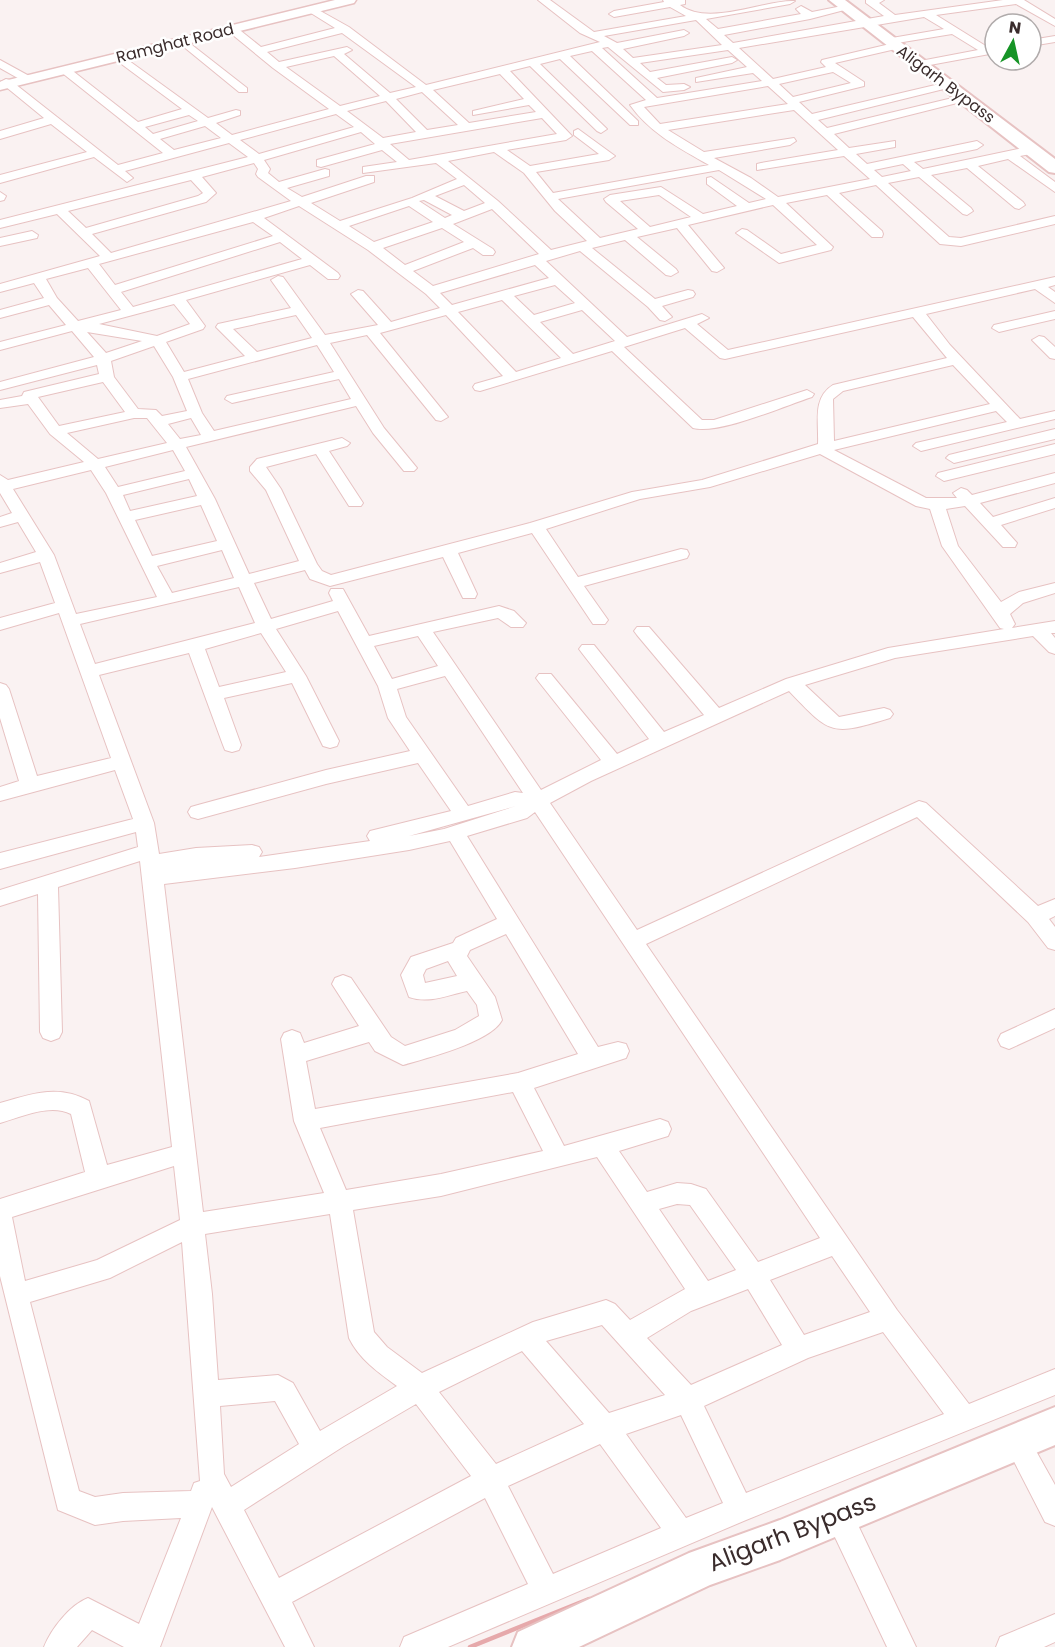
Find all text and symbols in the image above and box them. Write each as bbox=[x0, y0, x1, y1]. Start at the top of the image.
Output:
north arrow bbox=[983, 12, 1043, 72]
text: N bbox=[1007, 15, 1023, 40]
street label: Ramghat Road bbox=[114, 17, 236, 69]
street label: Aligarh Bypass bbox=[892, 39, 1000, 129]
street label: Aligarh Bypass bbox=[704, 1485, 880, 1579]

